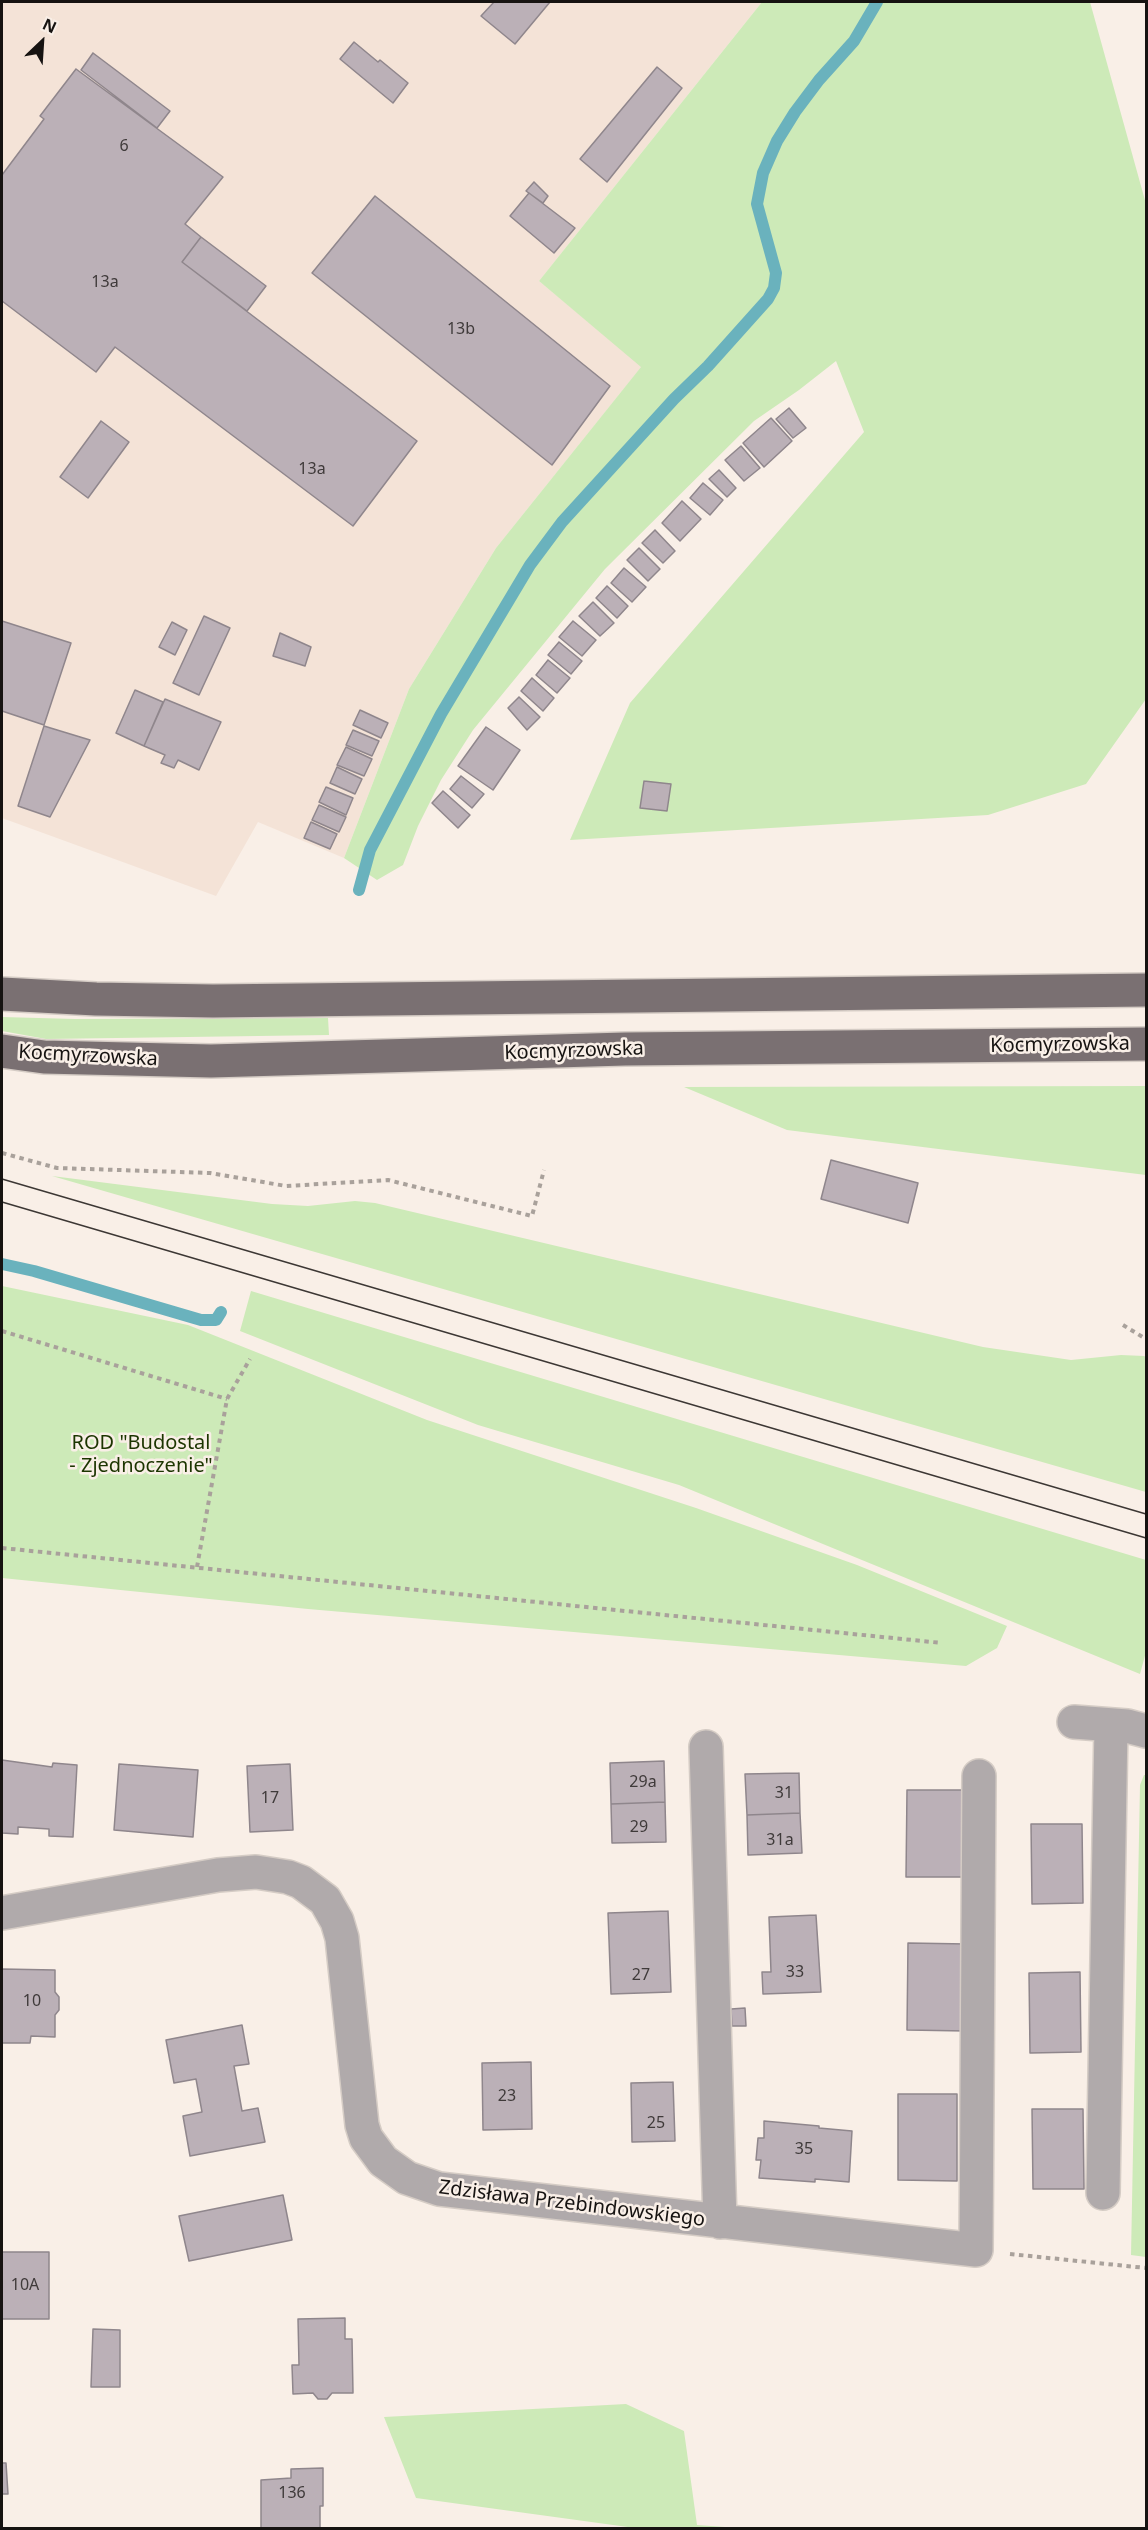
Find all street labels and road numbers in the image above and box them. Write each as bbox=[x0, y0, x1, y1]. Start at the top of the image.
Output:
street label: Kocmyrzowska bbox=[990, 1032, 1130, 1058]
street label: Kocmyrzowska bbox=[504, 1037, 644, 1065]
street label: Kocmyrzowska bbox=[18, 1040, 158, 1072]
street label: Zdzisława Przebindowskiego bbox=[437, 2176, 707, 2232]

